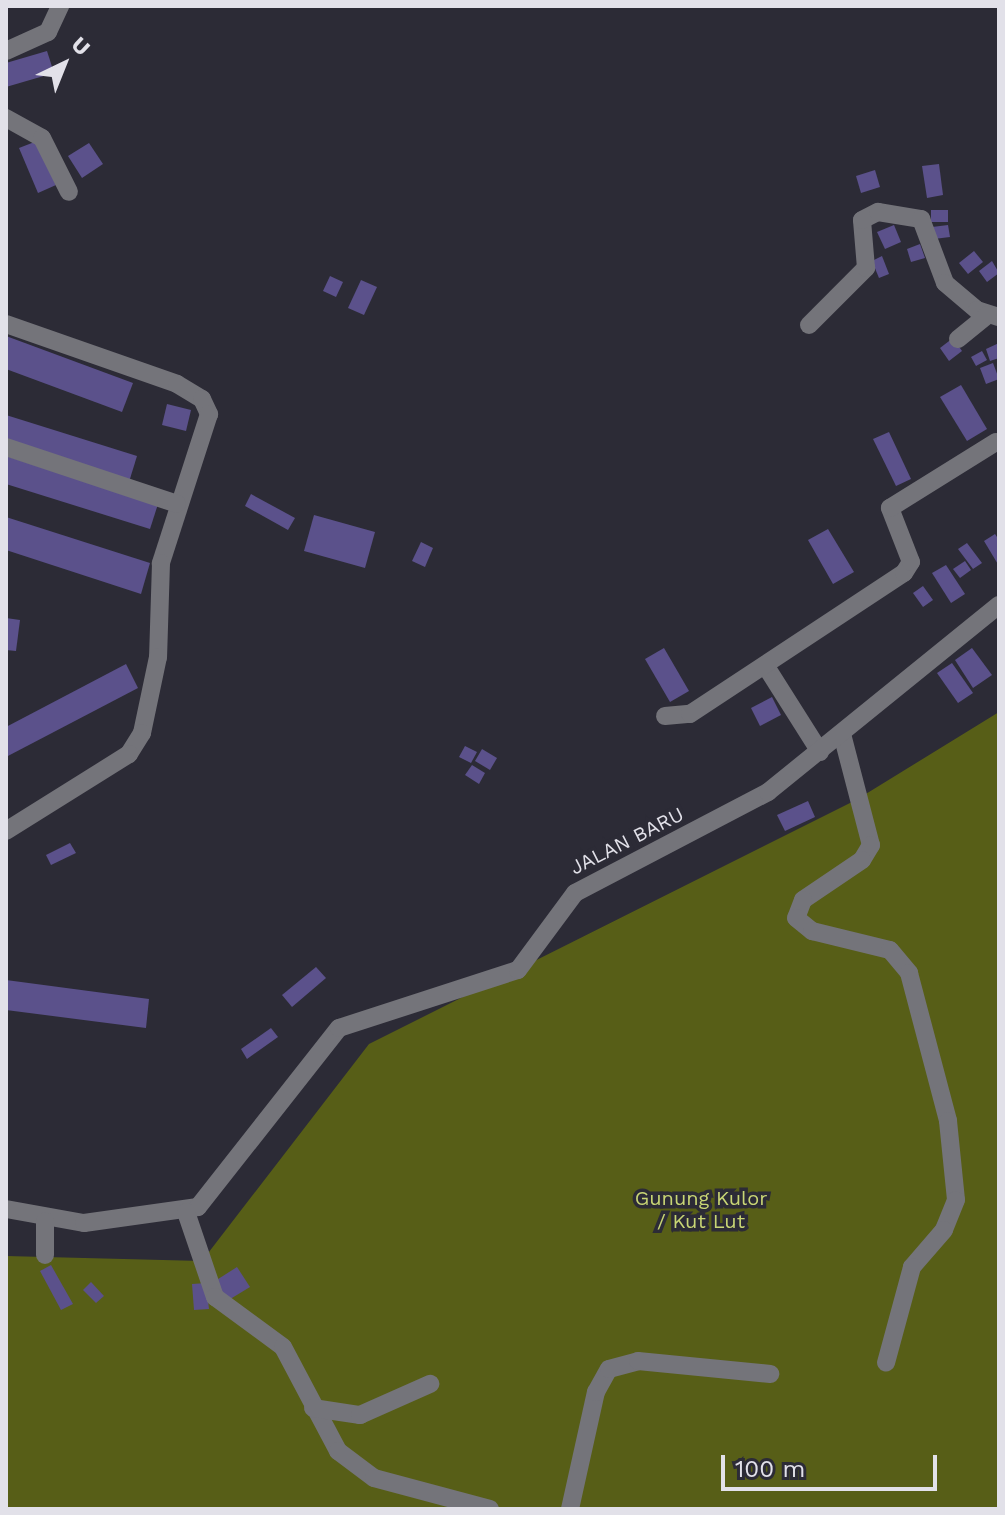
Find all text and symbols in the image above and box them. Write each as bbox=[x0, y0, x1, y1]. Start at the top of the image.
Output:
north arrow bbox=[24, 24, 104, 104]
text: U bbox=[66, 32, 95, 61]
street label: JALAN BARU bbox=[566, 802, 688, 880]
park label: Gunung Kulor / Kut Lut bbox=[635, 1187, 767, 1234]
scale bar bbox=[725, 1439, 941, 1489]
text: 100 m bbox=[735, 1455, 805, 1483]

